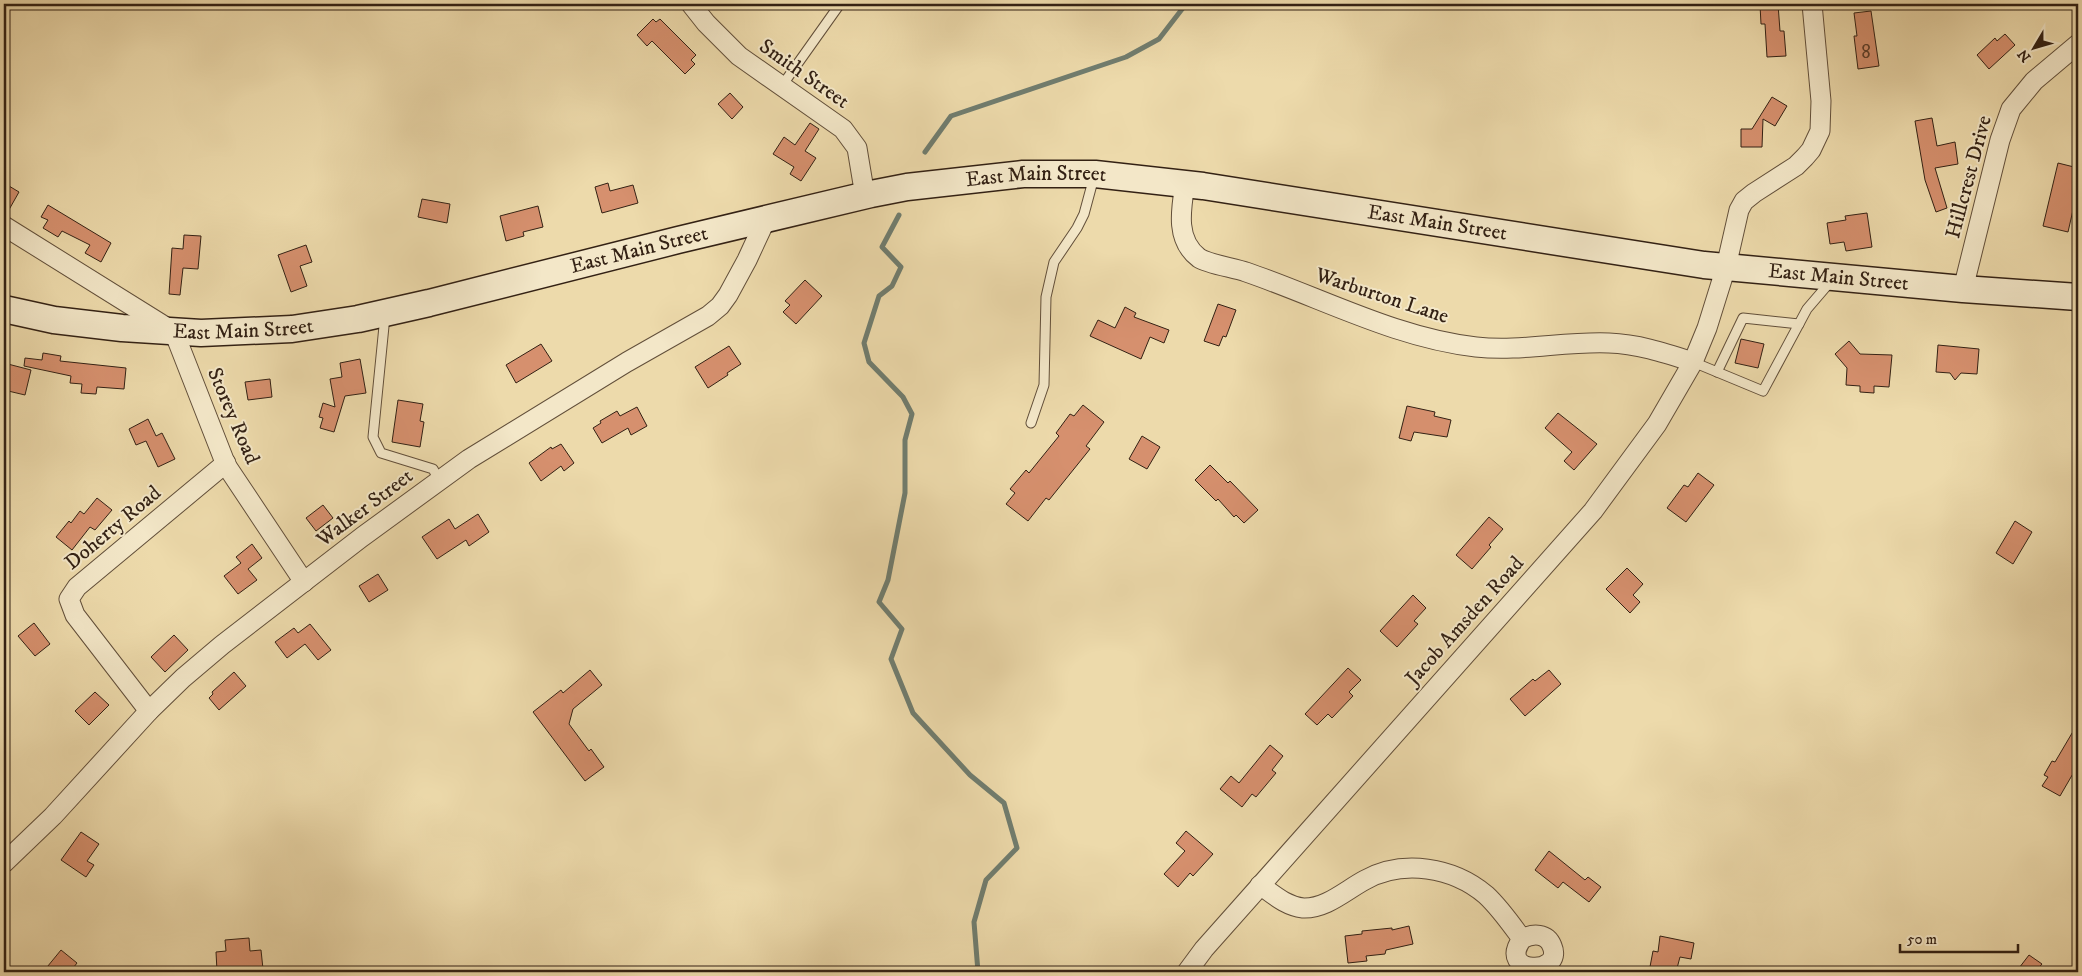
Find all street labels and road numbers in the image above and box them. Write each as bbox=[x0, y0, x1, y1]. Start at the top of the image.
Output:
street label: Smith Street bbox=[754, 34, 854, 115]
street label: Hillcrest Drive bbox=[1940, 112, 1998, 241]
street label: East Main Street bbox=[964, 161, 1108, 193]
street label: East Main Street bbox=[1366, 199, 1509, 247]
street label: East Main Street bbox=[567, 220, 711, 280]
street label: East Main Street bbox=[1767, 258, 1910, 297]
street label: Warburton Lane bbox=[1311, 262, 1452, 330]
street label: East Main Street bbox=[172, 313, 315, 346]
street label: Storey Road bbox=[201, 364, 265, 469]
street label: Walker Street bbox=[311, 463, 419, 553]
street label: Doherty Road bbox=[59, 480, 167, 576]
street label: Jacob Amsden Road bbox=[1399, 551, 1530, 692]

